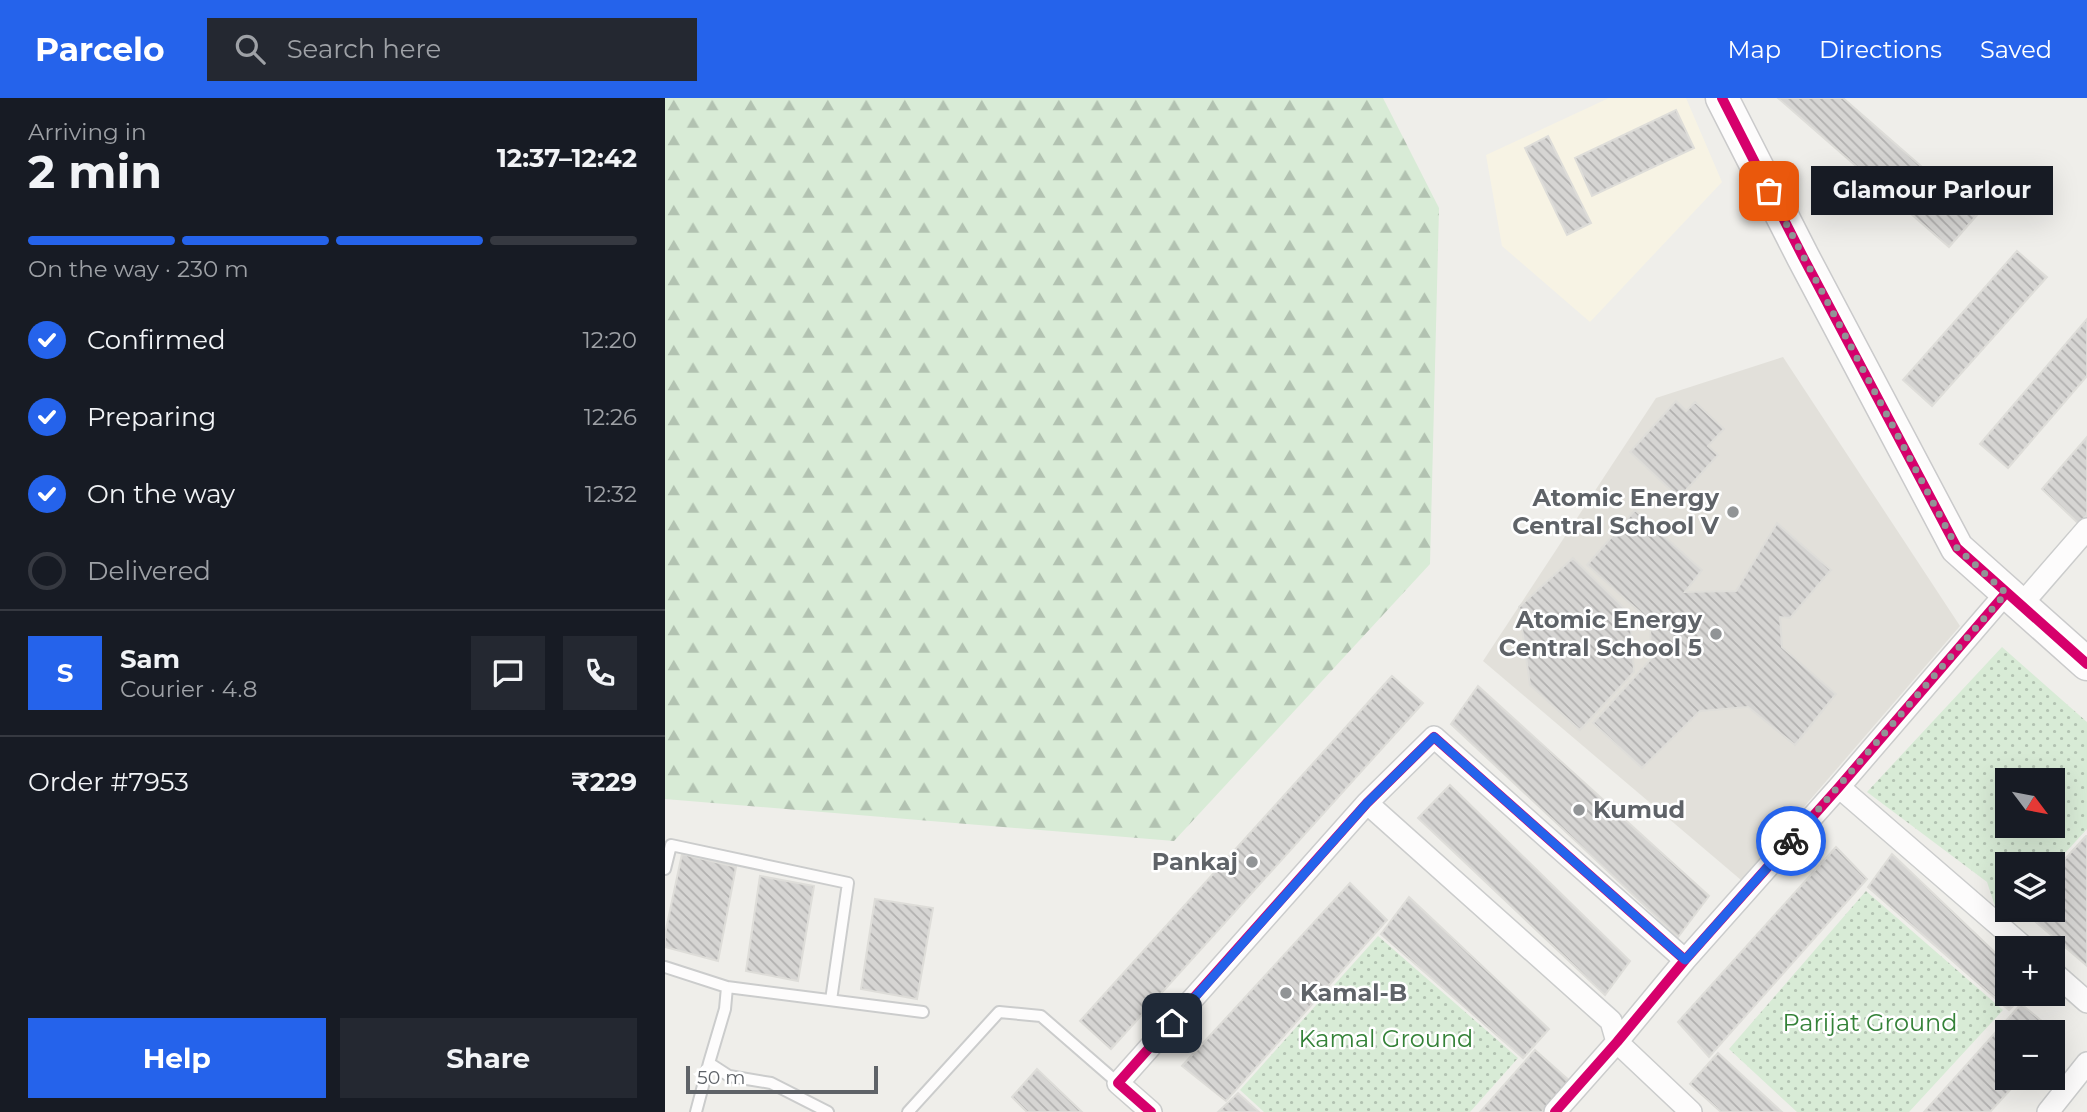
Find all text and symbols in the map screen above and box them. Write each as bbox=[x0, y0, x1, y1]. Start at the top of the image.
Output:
search box bbox=[207, 18, 697, 81]
text: Parcelo bbox=[35, 29, 165, 69]
icon: search bbox=[231, 30, 269, 68]
text: Search here bbox=[287, 33, 441, 65]
text: Map bbox=[1728, 35, 1781, 64]
text: Directions bbox=[1819, 35, 1942, 64]
text: Saved bbox=[1980, 35, 2052, 64]
text: Arriving in bbox=[28, 118, 147, 146]
text: 12:37–12:42 bbox=[497, 142, 637, 174]
text: 2 min bbox=[28, 143, 162, 200]
pin bbox=[1739, 161, 1799, 221]
callout: Glamour Parlour bbox=[1811, 166, 2053, 216]
icon: bag bbox=[1750, 172, 1788, 210]
text: Glamour Parlour bbox=[1833, 176, 2031, 204]
text: On the way · 230 m bbox=[28, 255, 249, 283]
icon: check bbox=[28, 321, 66, 359]
text: Confirmed bbox=[87, 324, 226, 356]
text: 12:20 bbox=[583, 326, 637, 354]
icon: check bbox=[28, 398, 66, 436]
text: Preparing bbox=[87, 401, 216, 433]
text: 12:26 bbox=[584, 403, 637, 431]
icon: check bbox=[28, 475, 66, 513]
text: On the way bbox=[87, 478, 235, 510]
text: 12:32 bbox=[585, 480, 637, 508]
place label: Atomic Energy Central School V bbox=[1512, 483, 1720, 540]
marker: Atomic Energy Central School V bbox=[1725, 504, 1741, 520]
text: Delivered bbox=[87, 555, 211, 587]
place label: Atomic Energy Central School 5 bbox=[1499, 605, 1703, 662]
marker: Atomic Energy Central School 5 bbox=[1708, 626, 1724, 642]
button: chat bbox=[471, 636, 545, 710]
button: phone bbox=[563, 636, 637, 710]
text: Sam bbox=[120, 643, 180, 675]
text: S bbox=[57, 657, 73, 689]
text: Courier · 4.8 bbox=[120, 675, 257, 703]
text: Order #7953 bbox=[28, 766, 189, 798]
text: ₹229 bbox=[571, 766, 637, 798]
north arrow bbox=[1995, 768, 2065, 838]
map controls bbox=[1995, 768, 2065, 1090]
place label: Kumud bbox=[1593, 795, 1685, 824]
marker: Kumud bbox=[1571, 802, 1587, 818]
courier bbox=[1756, 806, 1826, 876]
icon: bike bbox=[1772, 822, 1810, 860]
place label: Pankaj bbox=[1152, 847, 1238, 876]
button: layers bbox=[1995, 852, 2065, 922]
marker: Pankaj bbox=[1244, 854, 1260, 870]
button: + bbox=[1995, 936, 2065, 1006]
place label: Kamal-B bbox=[1300, 978, 1407, 1007]
marker: Kamal-B bbox=[1278, 985, 1294, 1001]
pin bbox=[1142, 993, 1202, 1053]
icon: home bbox=[1153, 1004, 1191, 1042]
park label: Parijat Ground bbox=[1782, 1008, 1958, 1037]
button: Help bbox=[28, 1018, 326, 1098]
button: Share bbox=[340, 1018, 637, 1098]
button: − bbox=[1995, 1020, 2065, 1090]
park label: Kamal Ground bbox=[1299, 1024, 1473, 1053]
scale bar bbox=[686, 1063, 879, 1095]
text: 50 m bbox=[697, 1066, 745, 1089]

